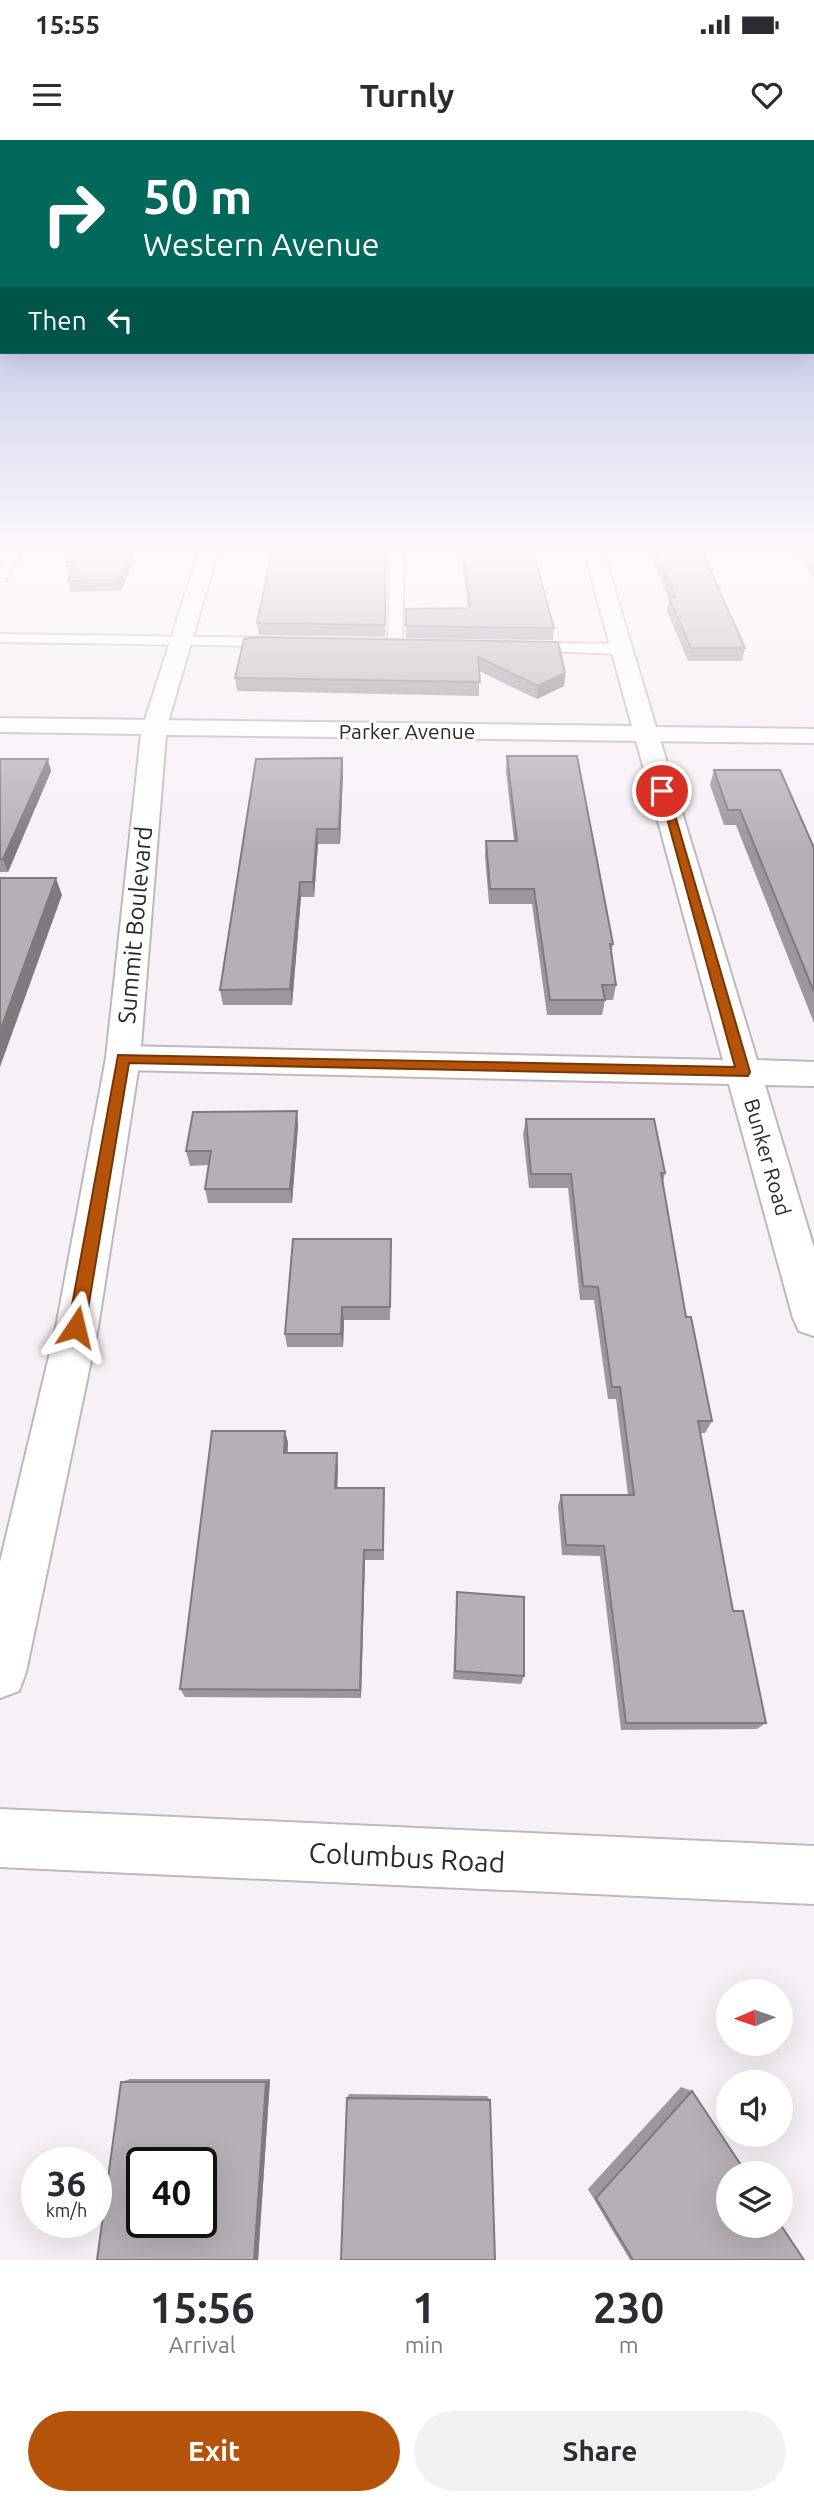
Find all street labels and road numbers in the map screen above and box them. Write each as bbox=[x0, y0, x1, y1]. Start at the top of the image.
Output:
street label: Parker Avenue bbox=[339, 719, 475, 743]
street label: Summit Boulevard bbox=[113, 825, 157, 1025]
street label: Bunker Road bbox=[740, 1096, 796, 1218]
street label: Columbus Road bbox=[308, 1836, 506, 1878]

